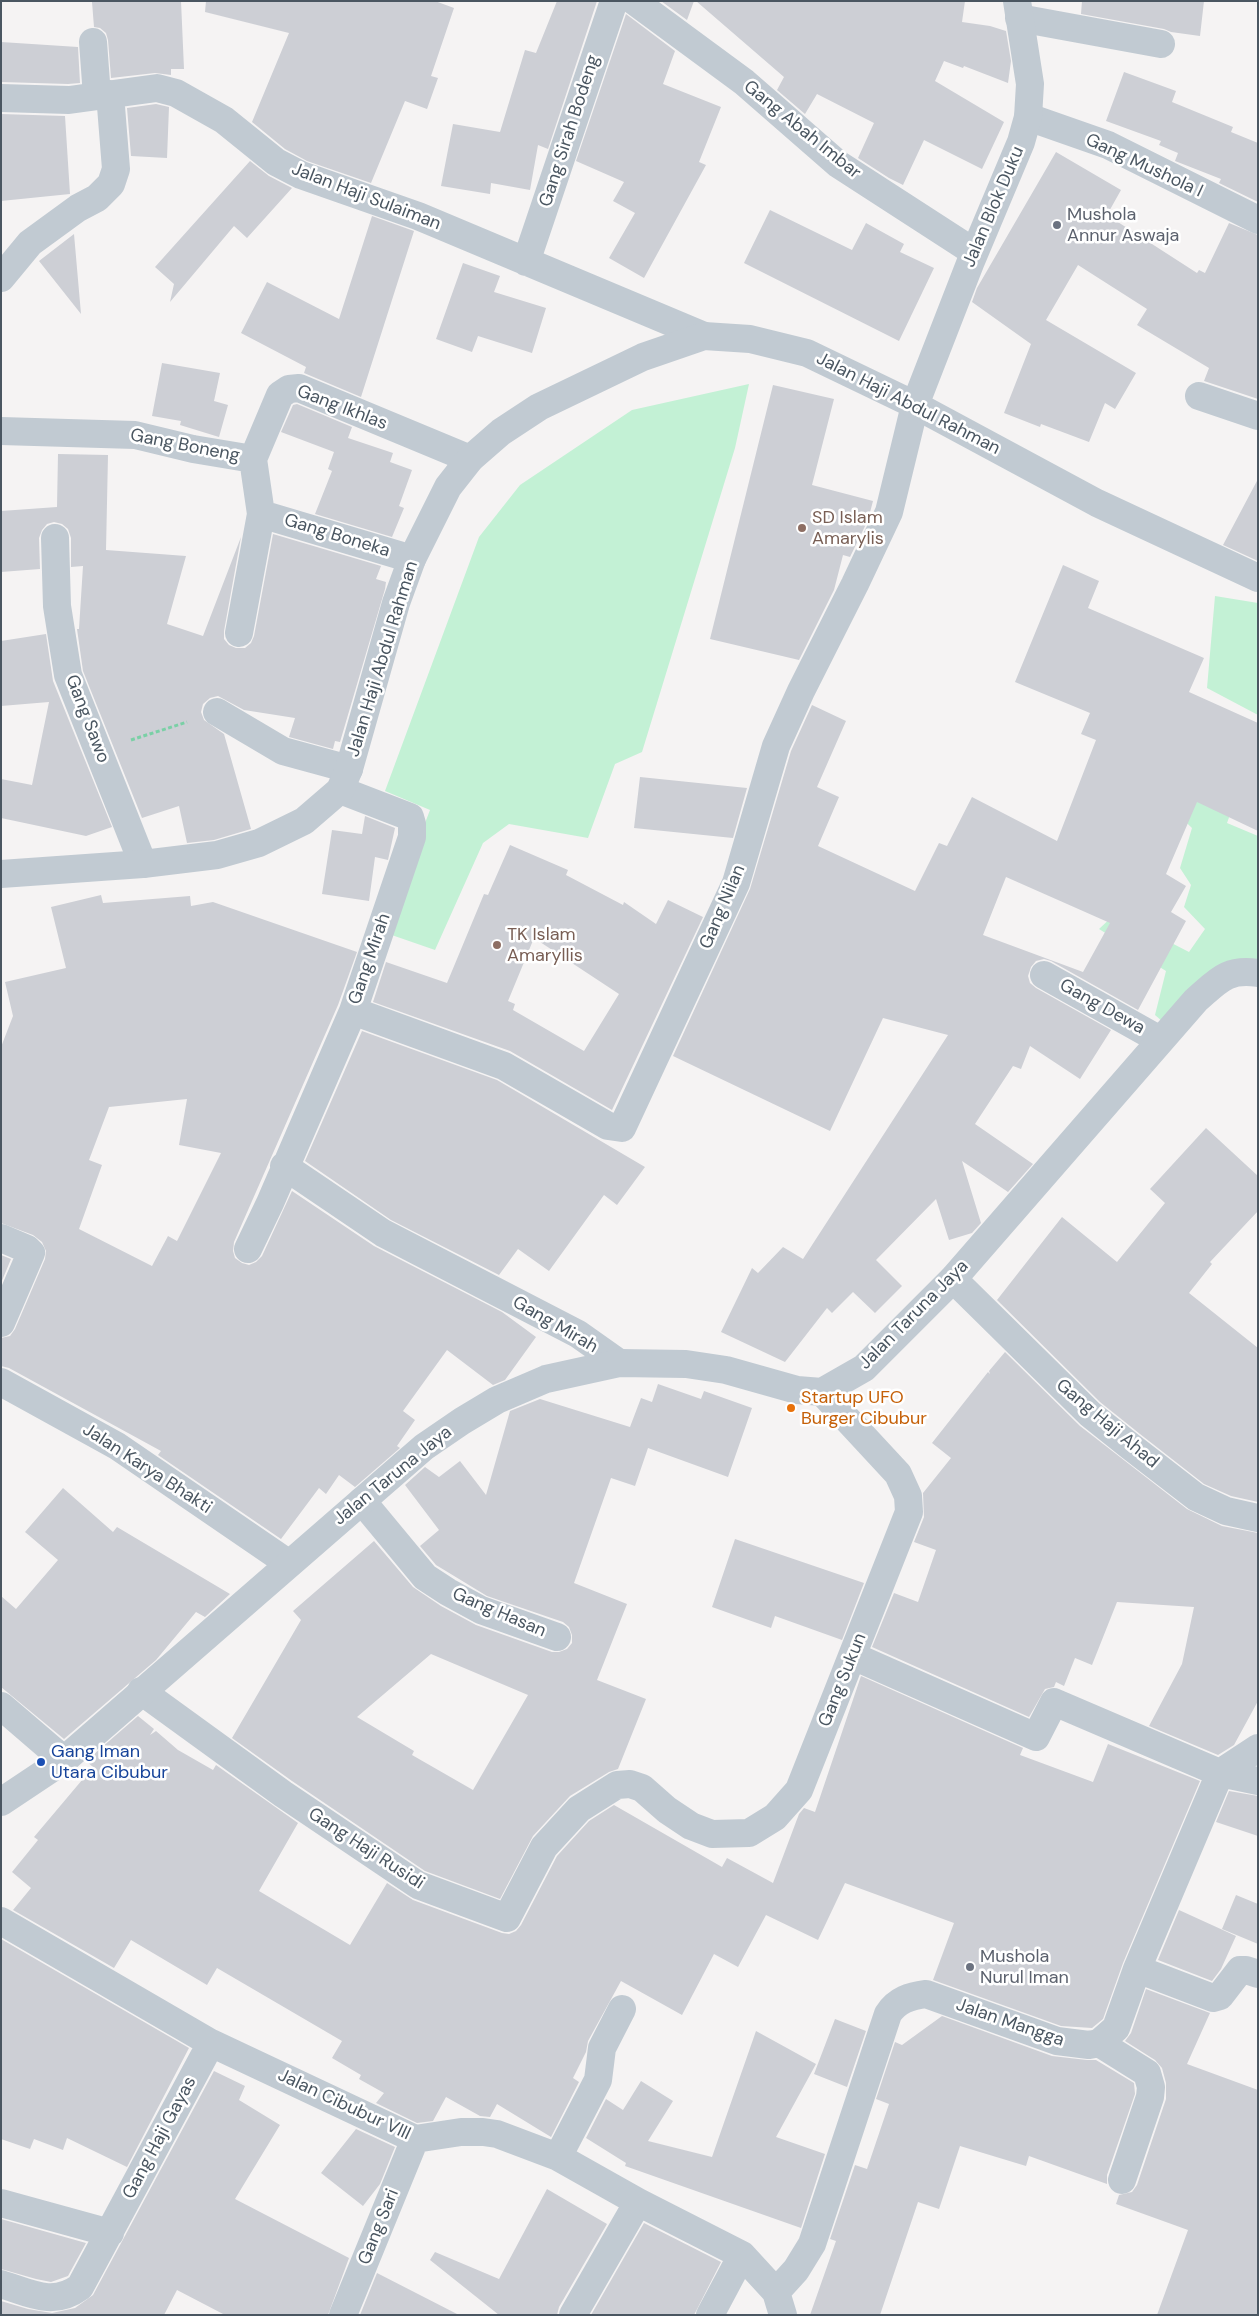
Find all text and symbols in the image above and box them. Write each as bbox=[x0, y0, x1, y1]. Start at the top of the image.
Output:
street label: Gang Sirah Bodeng bbox=[535, 52, 605, 210]
street label: Gang Abah Imbar bbox=[739, 76, 865, 184]
street label: Gang Mushola I bbox=[1082, 129, 1206, 203]
street label: Jalan Blok Duku bbox=[959, 143, 1029, 271]
street label: Jalan Haji Sulaiman bbox=[288, 159, 444, 235]
place label: Mushola Annur Aswaja bbox=[1067, 204, 1179, 246]
marker: Mushola Annur Aswaja bbox=[1051, 219, 1063, 231]
street label: Jalan Haji Abdul Rahman bbox=[812, 348, 1004, 460]
street label: Gang Ikhlas bbox=[294, 381, 390, 435]
street label: Gang Boneng bbox=[128, 425, 242, 467]
place label: SD Islam Amarylis bbox=[812, 507, 884, 550]
street label: Gang Boneka bbox=[281, 510, 393, 562]
marker: SD Islam Amarylis bbox=[796, 522, 808, 534]
street label: Jalan Haji Abdul Rahman bbox=[343, 558, 423, 760]
street label: Gang Sawo bbox=[60, 672, 114, 766]
street label: Gang Nilan bbox=[696, 862, 750, 952]
street label: Gang Mirah bbox=[344, 911, 396, 1007]
place label: TK Islam Amaryllis bbox=[507, 924, 583, 966]
marker: TK Islam Amaryllis bbox=[491, 939, 503, 951]
street label: Gang Dewa bbox=[1056, 975, 1148, 1039]
street label: Jalan Taruna Jaya bbox=[855, 1256, 973, 1374]
street label: Gang Mirah bbox=[509, 1292, 601, 1358]
street label: Gang Haji Ahad bbox=[1051, 1375, 1163, 1473]
place label: Startup UFO Burger Cibubur bbox=[801, 1387, 927, 1430]
marker: Startup UFO Burger Cibubur bbox=[785, 1402, 797, 1414]
street label: Jalan Karya Bhakti bbox=[78, 1419, 216, 1519]
street label: Jalan Taruna Jaya bbox=[329, 1422, 457, 1530]
street label: Gang Hasan bbox=[449, 1584, 549, 1642]
street label: Gang Sukun bbox=[814, 1630, 872, 1730]
place label: Gang Iman Utara Cibubur bbox=[51, 1741, 168, 1784]
marker: Gang Iman Utara Cibubur bbox=[35, 1756, 47, 1768]
street label: Gang Haji Rusidi bbox=[304, 1803, 428, 1895]
place label: Mushola Nurul Iman bbox=[980, 1946, 1069, 1988]
marker: Mushola Nurul Iman bbox=[964, 1961, 976, 1973]
street label: Jalan Mangga bbox=[953, 1994, 1067, 2052]
street label: Jalan Cibubur VIII bbox=[274, 2065, 414, 2145]
street label: Gang Haji Gayas bbox=[119, 2073, 201, 2203]
street label: Gang Sari bbox=[354, 2186, 404, 2268]

